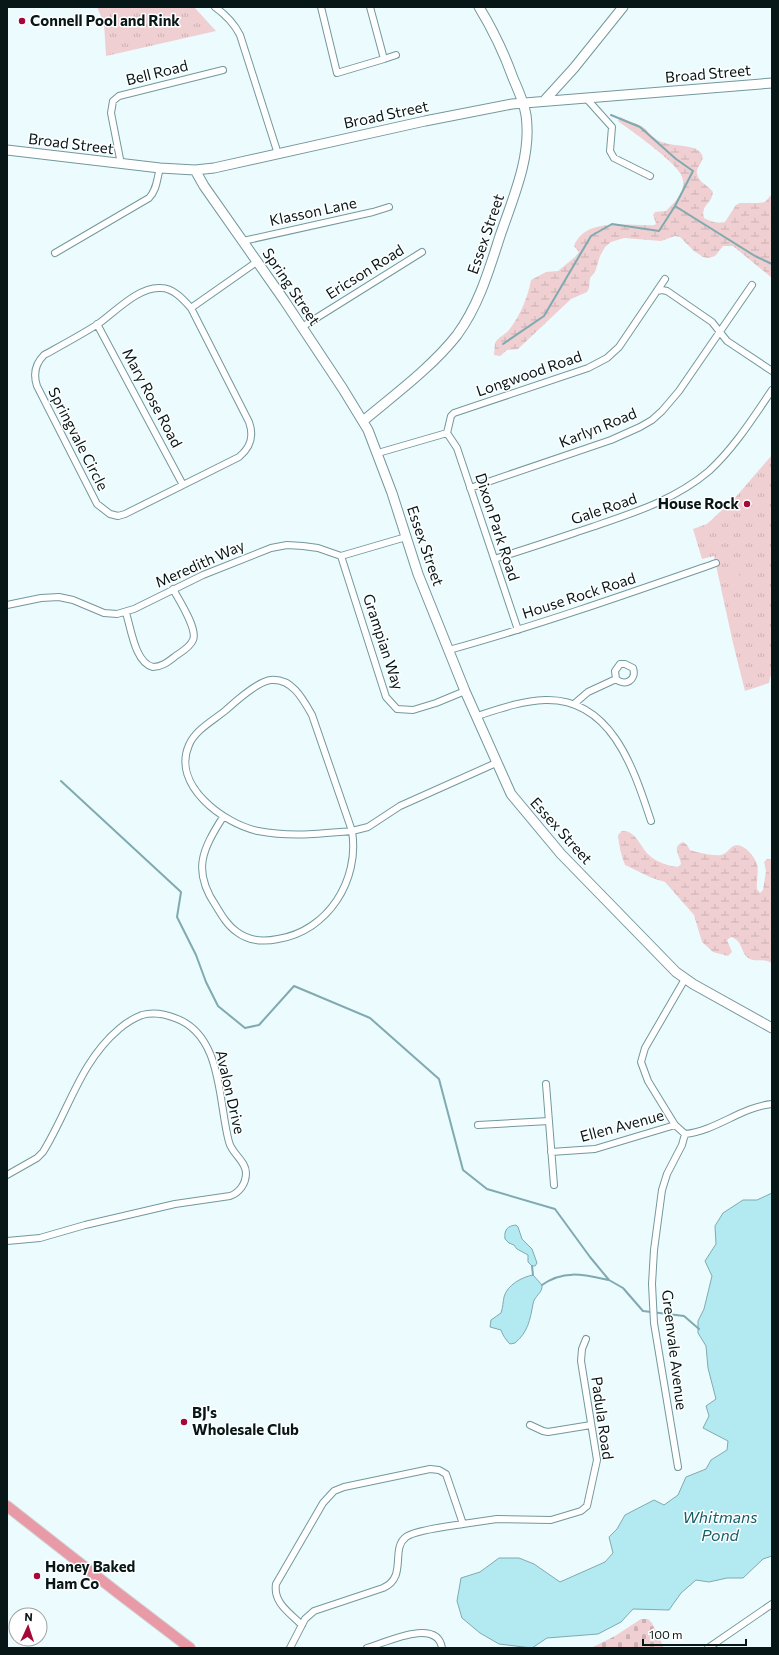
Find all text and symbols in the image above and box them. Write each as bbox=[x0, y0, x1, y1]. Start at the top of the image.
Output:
place label: Connell Pool and Rink bbox=[30, 11, 180, 29]
marker: Connell Pool and Rink bbox=[17, 16, 27, 26]
street label: Bell Road bbox=[124, 56, 190, 88]
street label: Broad Street bbox=[664, 60, 752, 86]
street label: Broad Street bbox=[342, 96, 430, 132]
street label: Broad Street bbox=[27, 129, 115, 157]
street label: Essex Street bbox=[463, 191, 507, 276]
street label: Klasson Lane bbox=[268, 193, 358, 229]
street label: Ericson Road bbox=[322, 240, 407, 302]
street label: Spring Street bbox=[259, 244, 324, 329]
street label: Mary Rose Road bbox=[119, 345, 187, 450]
street label: Longwood Road bbox=[473, 347, 584, 400]
street label: Springvale Circle bbox=[45, 384, 113, 493]
street label: Karlyn Road bbox=[556, 403, 639, 451]
street label: Dixon Park Road bbox=[472, 471, 524, 583]
street label: Gale Road bbox=[568, 488, 639, 528]
place label: House Rock bbox=[658, 494, 739, 512]
marker: House Rock bbox=[742, 499, 752, 509]
street label: Essex Street bbox=[404, 503, 448, 588]
street label: Meredith Way bbox=[152, 535, 247, 591]
street label: House Rock Road bbox=[520, 568, 638, 622]
street label: Grampian Way bbox=[360, 591, 408, 692]
street label: Essex Street bbox=[527, 793, 596, 867]
street label: Avalon Drive bbox=[213, 1048, 249, 1136]
street label: Ellen Avenue bbox=[578, 1105, 666, 1145]
street label: Greenvale Avenue bbox=[659, 1289, 691, 1411]
street label: Padula Road bbox=[588, 1375, 618, 1461]
place label: BJ's Wholesale Club bbox=[192, 1403, 299, 1438]
marker: BJ's Wholesale Club bbox=[179, 1417, 189, 1427]
water label: Whitmans Pond bbox=[683, 1507, 757, 1544]
place label: Honey Baked Ham Co bbox=[45, 1557, 135, 1592]
marker: Honey Baked Ham Co bbox=[32, 1571, 42, 1581]
north arrow bbox=[8, 1607, 48, 1647]
text: N bbox=[24, 1610, 33, 1623]
scale bar bbox=[643, 1621, 746, 1647]
text: 100 m bbox=[649, 1627, 683, 1641]

